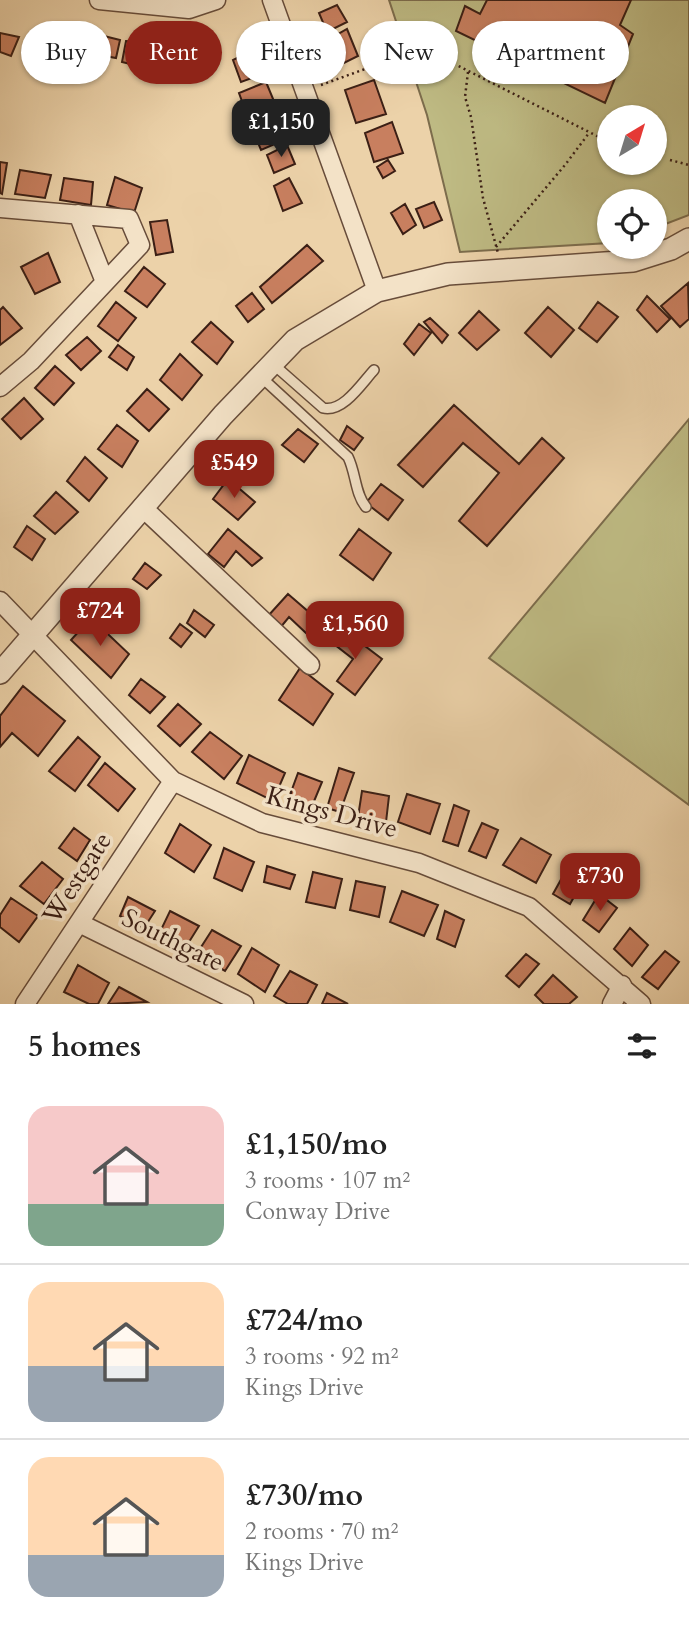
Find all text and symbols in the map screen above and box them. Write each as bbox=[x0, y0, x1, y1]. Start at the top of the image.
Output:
chip: Buy bbox=[21, 21, 111, 84]
chip: Rent bbox=[125, 21, 222, 84]
chip: Filters bbox=[236, 21, 346, 84]
chip: New bbox=[360, 21, 458, 84]
chip: Apartment bbox=[472, 21, 629, 84]
pin: £1,150 bbox=[224, 100, 338, 159]
north arrow bbox=[597, 105, 667, 175]
map controls bbox=[597, 105, 667, 259]
text: £1,150 bbox=[248, 106, 314, 137]
button: locate bbox=[597, 189, 667, 259]
pin: £549 bbox=[193, 440, 275, 500]
text: £549 bbox=[210, 447, 258, 478]
pin: £724 bbox=[59, 588, 141, 648]
text: £724 bbox=[76, 595, 124, 626]
pin: £1,560 bbox=[298, 602, 412, 661]
text: £1,560 bbox=[322, 608, 388, 639]
street label: Kings Drive bbox=[262, 778, 402, 846]
street label: Westgate bbox=[34, 825, 120, 932]
pin: £730 bbox=[559, 853, 641, 913]
text: £730 bbox=[576, 860, 624, 891]
street label: Southgate bbox=[116, 900, 230, 980]
text: 5 homes bbox=[28, 1026, 141, 1067]
icon: filters bbox=[623, 1027, 661, 1065]
text: £1,150/mo bbox=[245, 1124, 387, 1165]
icon: home bbox=[84, 1134, 168, 1218]
text: 3 rooms · 107 m² bbox=[245, 1165, 410, 1196]
text: Conway Drive bbox=[245, 1196, 390, 1227]
text: £724/mo bbox=[245, 1300, 363, 1341]
icon: home bbox=[84, 1310, 168, 1394]
text: 3 rooms · 92 m² bbox=[245, 1341, 398, 1372]
text: Kings Drive bbox=[245, 1372, 364, 1403]
text: £730/mo bbox=[245, 1475, 363, 1516]
icon: home bbox=[84, 1485, 168, 1569]
text: 2 rooms · 70 m² bbox=[245, 1516, 398, 1547]
text: Kings Drive bbox=[245, 1547, 364, 1578]

